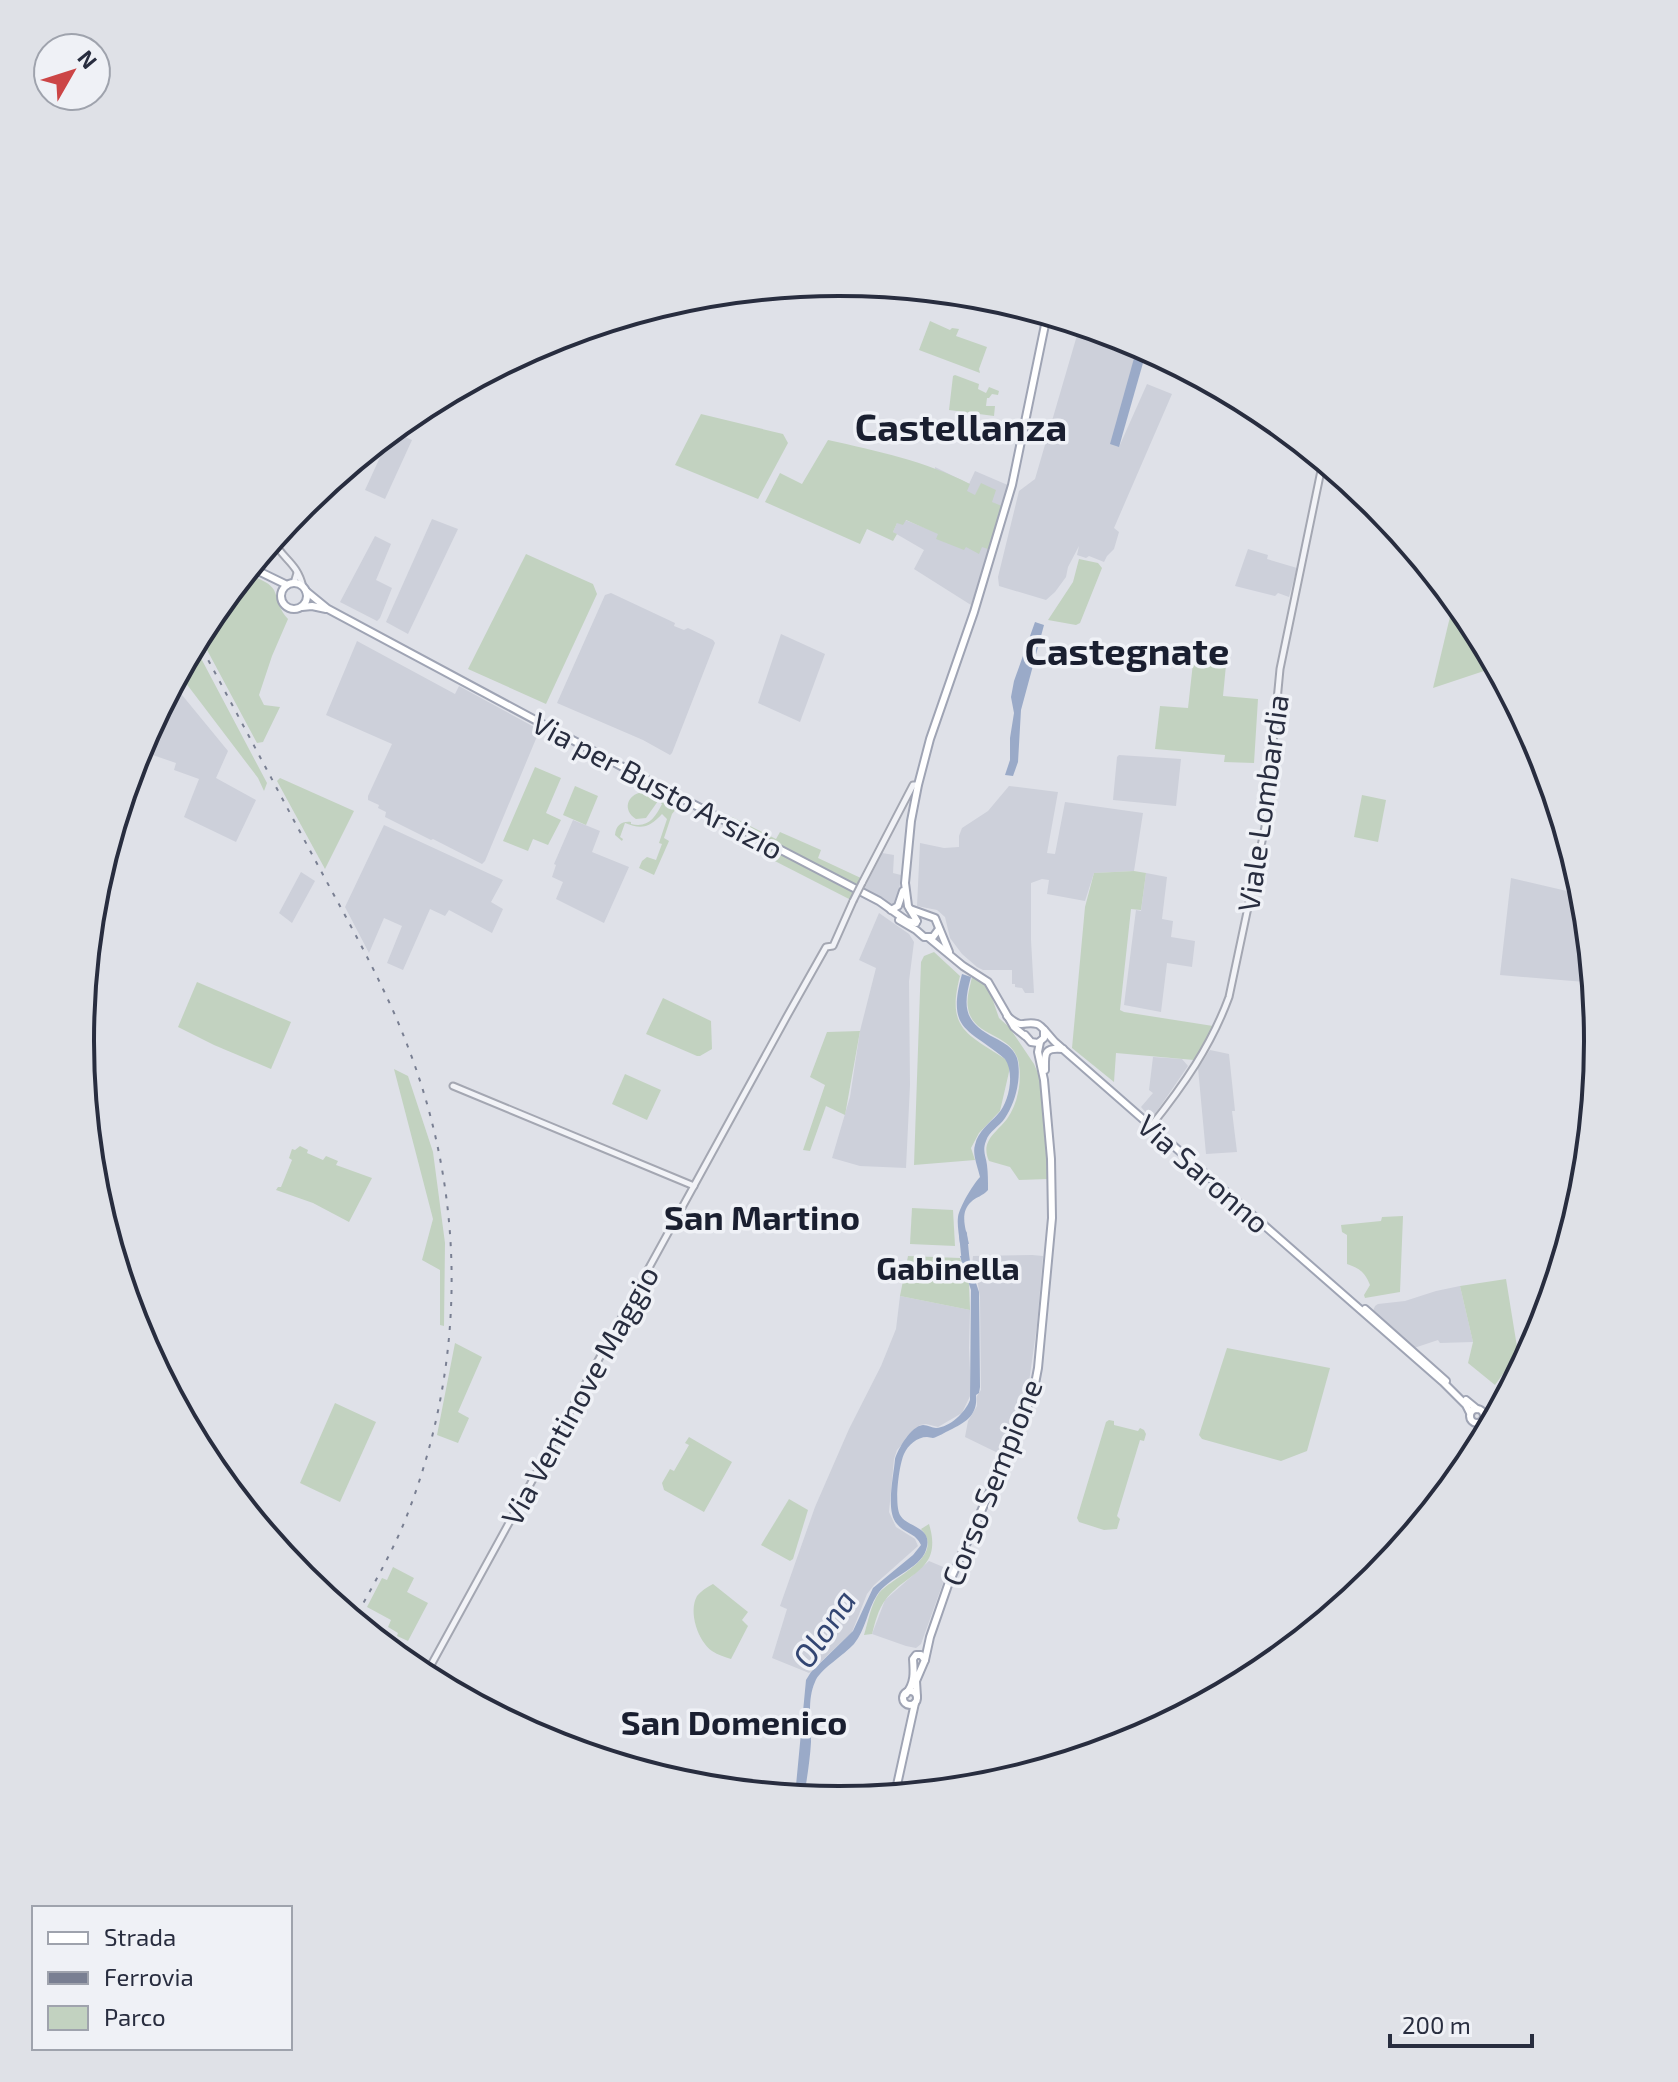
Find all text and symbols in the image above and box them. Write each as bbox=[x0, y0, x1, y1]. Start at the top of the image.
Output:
north arrow bbox=[32, 32, 112, 112]
text: N bbox=[73, 44, 103, 73]
district label: Castellanza bbox=[855, 403, 1067, 449]
district label: Castegnate bbox=[1025, 627, 1229, 673]
street label: Viale Lombardia bbox=[1229, 692, 1295, 914]
street label: Via per Busto Arsizio bbox=[526, 704, 790, 866]
street label: Via Saronno bbox=[1131, 1106, 1277, 1240]
district label: San Martino bbox=[664, 1196, 860, 1237]
district label: Gabinella bbox=[876, 1248, 1020, 1286]
street label: Via Ventinove Maggio bbox=[493, 1259, 665, 1531]
street label: Corso Sempione bbox=[933, 1373, 1049, 1591]
water label: Olona bbox=[783, 1582, 863, 1674]
district label: San Domenico bbox=[621, 1701, 847, 1742]
legend bbox=[32, 1906, 292, 2050]
text: Strada bbox=[104, 1922, 176, 1951]
text: Ferrovia bbox=[104, 1962, 194, 1991]
scale bar bbox=[1390, 1998, 1532, 2048]
text: Parco bbox=[104, 2002, 166, 2031]
text: 200 m bbox=[1402, 2010, 1471, 2039]

